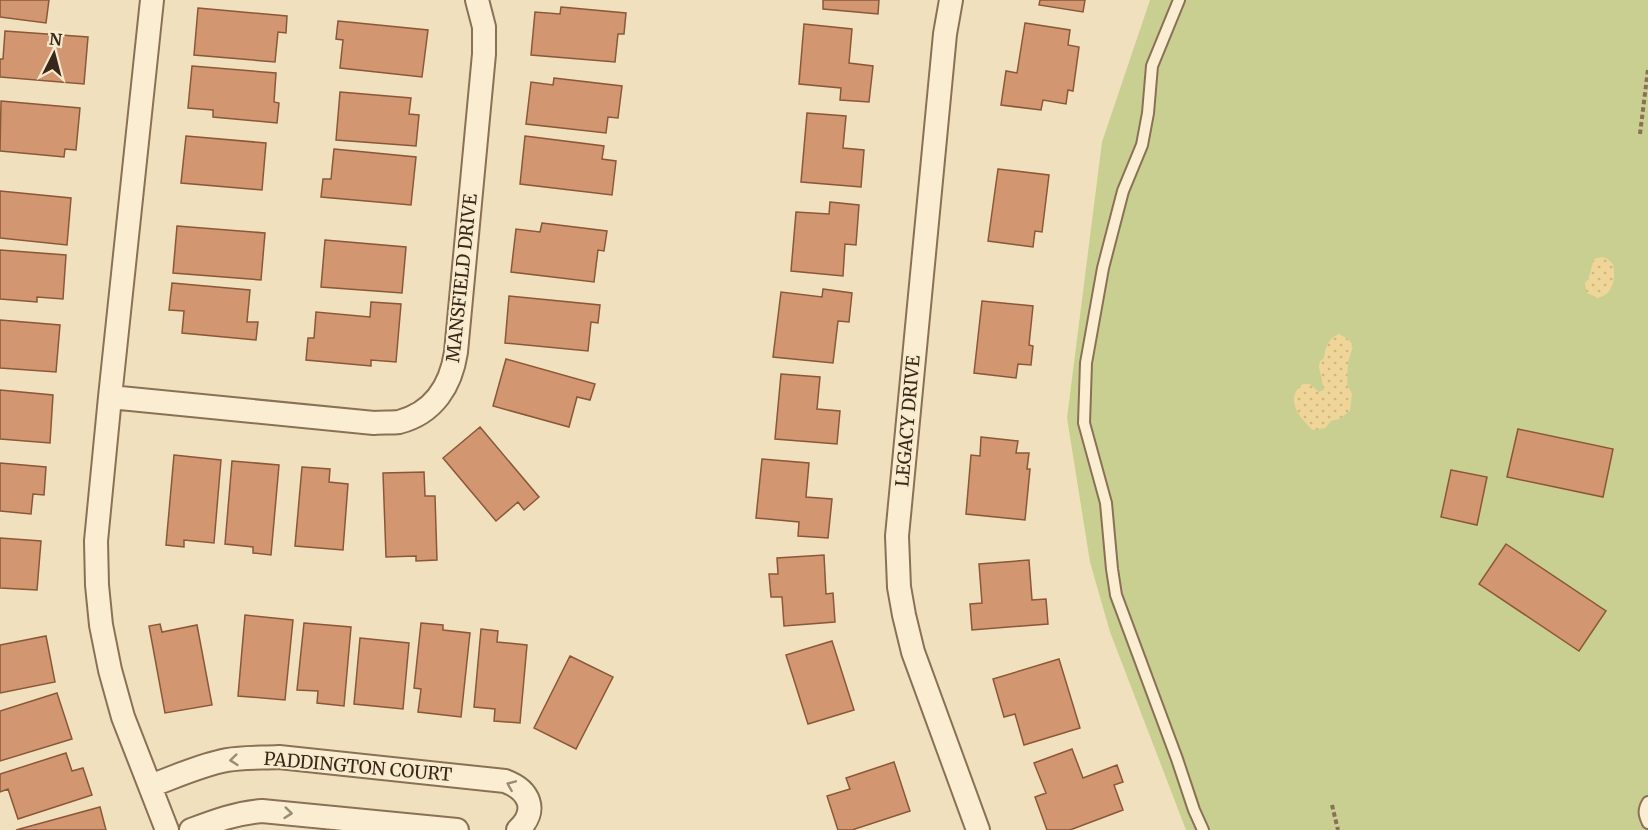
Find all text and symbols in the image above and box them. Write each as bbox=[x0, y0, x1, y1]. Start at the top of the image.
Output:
north arrow bbox=[24, 24, 84, 84]
text: N bbox=[48, 28, 63, 50]
street label: MANSFIELD DRIVE bbox=[441, 192, 482, 363]
street label: LEGACY DRIVE bbox=[890, 354, 925, 488]
street label: PADDINGTON COURT bbox=[263, 747, 454, 786]
one-way arrow bbox=[230, 753, 239, 766]
one-way arrow bbox=[506, 780, 517, 792]
one-way arrow bbox=[284, 807, 293, 819]

